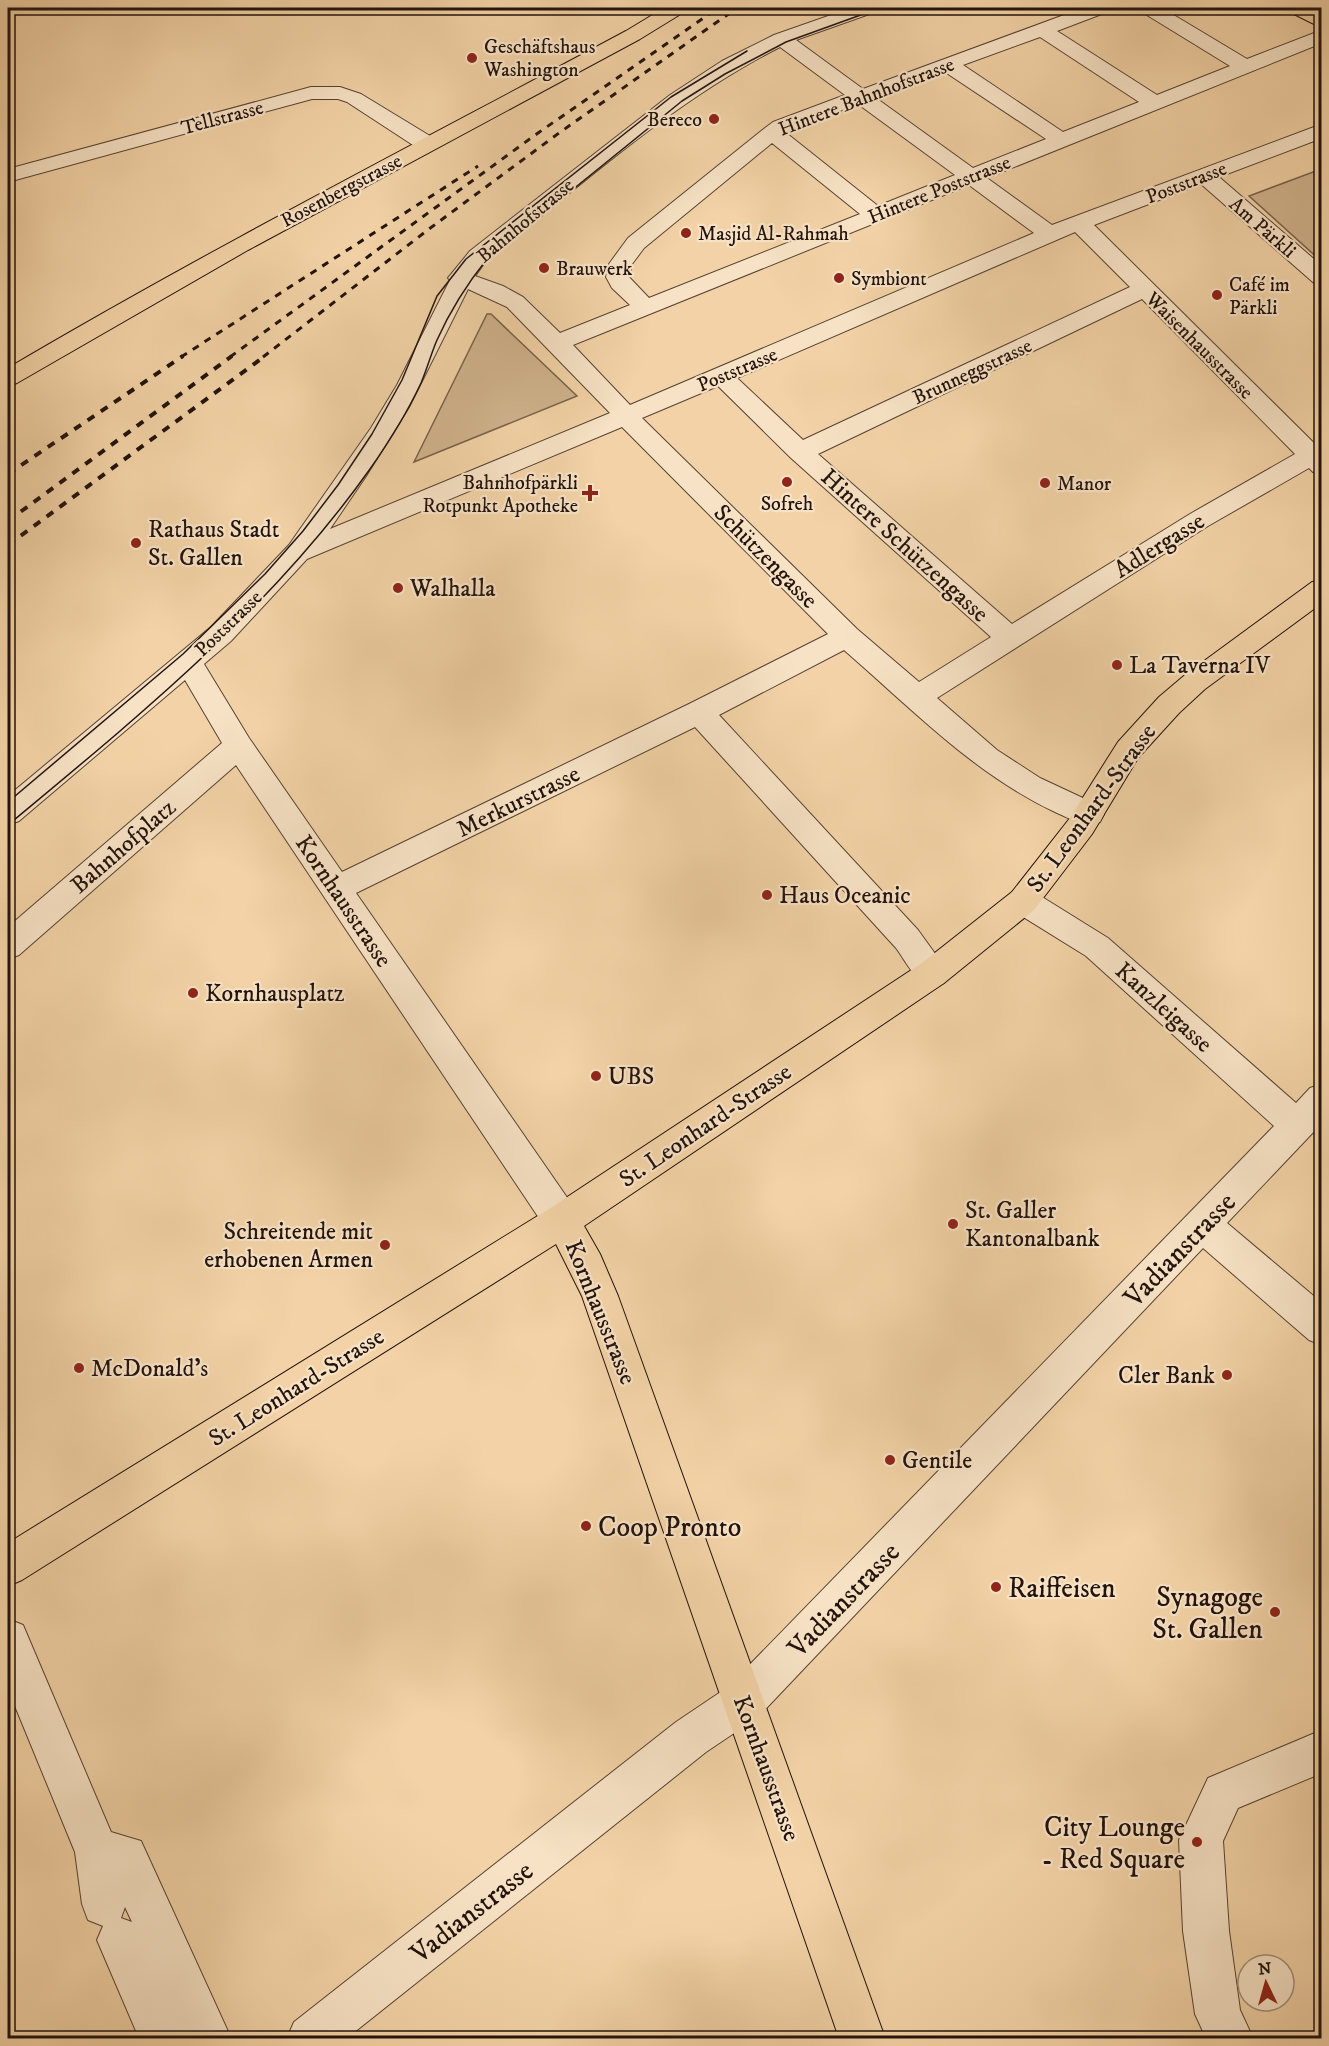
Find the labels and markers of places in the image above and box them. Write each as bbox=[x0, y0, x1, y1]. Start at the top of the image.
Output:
place label: Geschäftshaus Washington bbox=[483, 35, 596, 83]
marker: Geschäftshaus Washington bbox=[465, 51, 479, 65]
place label: Bereco bbox=[647, 108, 702, 133]
marker: Bereco bbox=[707, 112, 721, 126]
place label: Masjid Al-Rahmah bbox=[698, 222, 849, 247]
marker: Masjid Al-Rahmah bbox=[679, 226, 693, 240]
place label: Brauwerk bbox=[556, 257, 633, 282]
marker: Brauwerk bbox=[537, 261, 551, 275]
place label: Symbiont bbox=[851, 267, 927, 292]
marker: Symbiont bbox=[832, 271, 846, 285]
place label: Café im Pärkli bbox=[1229, 273, 1290, 321]
marker: Café im Pärkli bbox=[1210, 288, 1224, 302]
place label: Bahnhofpärkli Rotpunkt Apotheke bbox=[422, 471, 578, 519]
place label: Manor bbox=[1057, 472, 1112, 497]
marker: Sofreh bbox=[780, 475, 794, 489]
marker: Manor bbox=[1038, 476, 1052, 490]
marker: Bahnhofpärkli Rotpunkt Apotheke bbox=[583, 486, 597, 500]
place label: Sofreh bbox=[761, 492, 814, 517]
place label: Rathaus Stadt St. Gallen bbox=[148, 515, 280, 573]
marker: Rathaus Stadt St. Gallen bbox=[129, 536, 143, 550]
place label: Walhalla bbox=[409, 574, 496, 604]
marker: Walhalla bbox=[391, 581, 405, 595]
place label: La Taverna IV bbox=[1129, 651, 1271, 681]
marker: La Taverna IV bbox=[1110, 658, 1124, 672]
place label: Haus Oceanic bbox=[779, 881, 911, 911]
marker: Haus Oceanic bbox=[760, 888, 774, 902]
place label: Kornhausplatz bbox=[205, 979, 345, 1009]
marker: Kornhausplatz bbox=[186, 986, 200, 1000]
place label: UBS bbox=[608, 1062, 654, 1092]
marker: UBS bbox=[589, 1069, 603, 1083]
place label: St. Galler Kantonalbank bbox=[965, 1196, 1100, 1254]
place label: Schreitende mit erhobenen Armen bbox=[204, 1217, 373, 1275]
marker: St. Galler Kantonalbank bbox=[946, 1217, 960, 1231]
marker: Schreitende mit erhobenen Armen bbox=[378, 1238, 392, 1252]
place label: McDonald's bbox=[91, 1354, 208, 1384]
marker: McDonald's bbox=[72, 1361, 86, 1375]
place label: Cler Bank bbox=[1118, 1361, 1215, 1391]
marker: Cler Bank bbox=[1220, 1368, 1234, 1382]
place label: Gentile bbox=[902, 1446, 972, 1476]
marker: Gentile bbox=[883, 1453, 897, 1467]
place label: Coop Pronto bbox=[598, 1510, 741, 1545]
marker: Coop Pronto bbox=[579, 1519, 593, 1533]
place label: Raiffeisen bbox=[1008, 1571, 1116, 1606]
marker: Raiffeisen bbox=[989, 1580, 1003, 1594]
place label: Synagoge St. Gallen bbox=[1152, 1580, 1263, 1647]
marker: Synagoge St. Gallen bbox=[1268, 1605, 1282, 1619]
place label: City Lounge - Red Square bbox=[1042, 1810, 1185, 1877]
marker: City Lounge - Red Square bbox=[1190, 1835, 1204, 1849]

